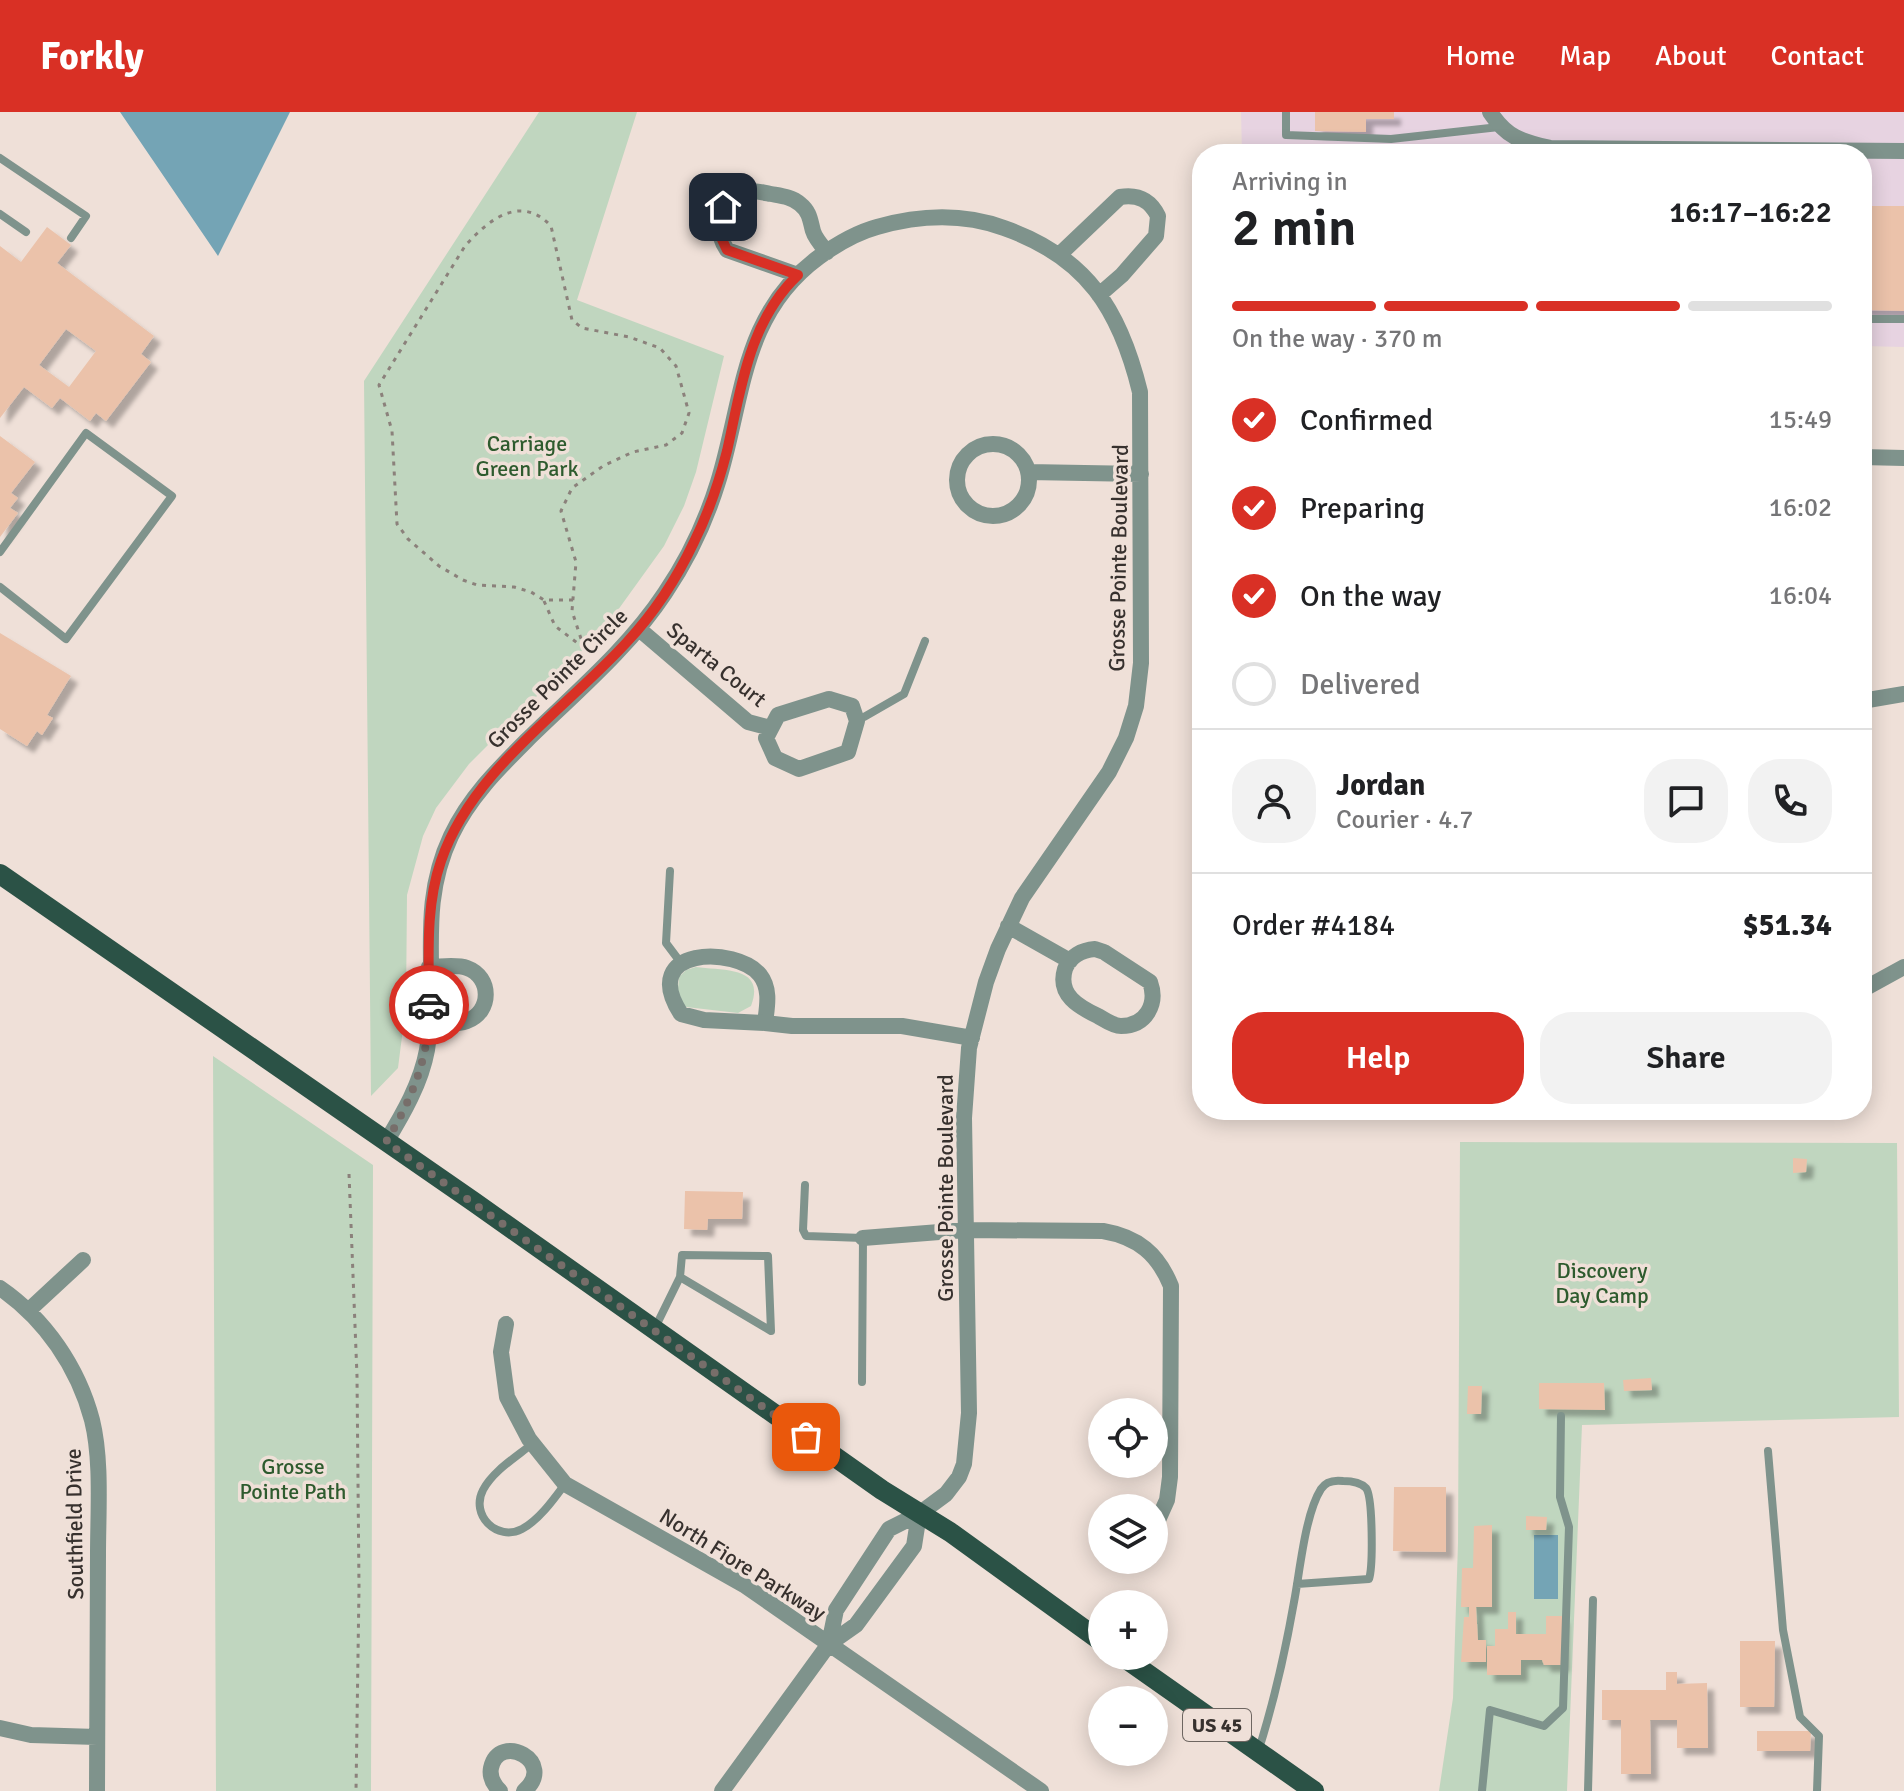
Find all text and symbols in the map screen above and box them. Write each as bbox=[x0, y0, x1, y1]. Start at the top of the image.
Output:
text: Forkly bbox=[40, 33, 144, 80]
text: Home bbox=[1446, 39, 1515, 73]
text: Map bbox=[1559, 39, 1611, 73]
text: About bbox=[1655, 39, 1727, 73]
text: Contact bbox=[1771, 39, 1864, 73]
text: Arriving in bbox=[1232, 166, 1348, 198]
pin bbox=[689, 173, 757, 241]
icon: home bbox=[701, 185, 745, 229]
text: 16:17–16:22 bbox=[1669, 194, 1832, 231]
text: 2 min bbox=[1232, 196, 1357, 260]
text: On the way · 370 m bbox=[1232, 323, 1442, 355]
icon: check bbox=[1232, 398, 1276, 442]
text: Confirmed bbox=[1300, 402, 1433, 439]
text: 15:49 bbox=[1769, 404, 1832, 436]
park label: Carriage Green Park bbox=[476, 430, 578, 482]
street label: Grosse Pointe Boulevard bbox=[1103, 444, 1134, 672]
icon: check bbox=[1232, 486, 1276, 530]
text: Preparing bbox=[1300, 490, 1425, 527]
text: 16:02 bbox=[1769, 492, 1832, 524]
icon: check bbox=[1232, 574, 1276, 618]
text: On the way bbox=[1300, 578, 1441, 615]
text: 16:04 bbox=[1769, 580, 1832, 612]
street label: Grosse Pointe Circle bbox=[482, 603, 633, 754]
street label: Sparta Court bbox=[662, 616, 772, 713]
text: Delivered bbox=[1300, 666, 1421, 703]
button: person bbox=[1232, 759, 1316, 843]
button: chat bbox=[1644, 759, 1728, 843]
button: phone bbox=[1748, 759, 1832, 843]
text: Jordan bbox=[1336, 767, 1425, 804]
text: Courier · 4.7 bbox=[1336, 804, 1473, 836]
text: Order #4184 bbox=[1232, 907, 1395, 944]
text: $51.34 bbox=[1742, 907, 1832, 944]
courier bbox=[389, 965, 469, 1045]
icon: car bbox=[407, 983, 451, 1027]
button: Help bbox=[1232, 1012, 1524, 1104]
button: Share bbox=[1540, 1012, 1832, 1104]
street label: Grosse Pointe Boulevard bbox=[932, 1074, 959, 1302]
park label: Discovery Day Camp bbox=[1555, 1257, 1649, 1309]
map controls bbox=[1088, 1398, 1168, 1766]
button: locate bbox=[1088, 1398, 1168, 1478]
pin bbox=[772, 1403, 840, 1471]
icon: bag bbox=[784, 1415, 828, 1459]
street label: Southfield Drive bbox=[60, 1448, 89, 1600]
park label: Grosse Pointe Path bbox=[239, 1453, 347, 1505]
button: layers bbox=[1088, 1494, 1168, 1574]
street label: North Fiore Parkway bbox=[655, 1502, 831, 1627]
button: + bbox=[1088, 1590, 1168, 1670]
button: − bbox=[1088, 1686, 1168, 1766]
road number: US 45 bbox=[1183, 1709, 1251, 1741]

